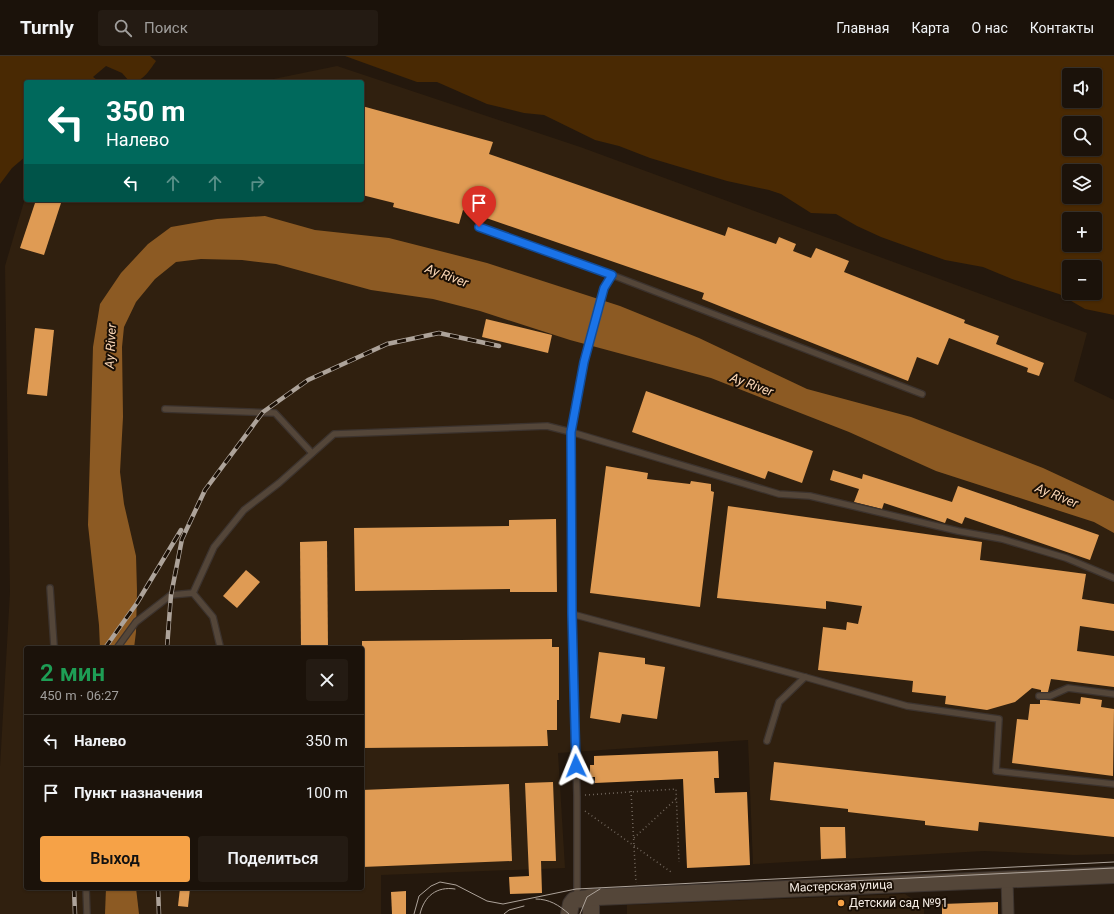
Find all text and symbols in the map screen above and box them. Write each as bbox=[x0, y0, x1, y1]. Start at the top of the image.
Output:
search box bbox=[98, 10, 378, 46]
text: Turnly bbox=[20, 16, 74, 39]
icon: search bbox=[112, 17, 134, 39]
text: Поиск bbox=[144, 19, 188, 37]
text: Главная bbox=[836, 20, 889, 36]
text: Карта bbox=[911, 20, 950, 36]
text: О нас bbox=[972, 20, 1008, 36]
text: Контакты bbox=[1030, 20, 1094, 36]
map controls bbox=[1062, 68, 1102, 300]
button: sound bbox=[1062, 68, 1102, 108]
text: 350 m bbox=[106, 95, 185, 128]
icon: left bbox=[40, 96, 92, 148]
button: search bbox=[1062, 116, 1102, 156]
text: Налево bbox=[106, 129, 169, 150]
button: layers bbox=[1062, 164, 1102, 204]
icon: left bbox=[120, 172, 142, 194]
icon: ahead bbox=[162, 172, 184, 194]
icon: ahead bbox=[204, 172, 226, 194]
icon: right bbox=[246, 172, 268, 194]
pin bbox=[462, 186, 496, 227]
icon: arrive bbox=[468, 192, 490, 214]
button: + bbox=[1062, 212, 1102, 252]
water label: Ay River bbox=[422, 260, 471, 290]
button: − bbox=[1062, 260, 1102, 300]
water label: Ay River bbox=[102, 322, 119, 370]
water label: Ay River bbox=[727, 369, 776, 399]
water label: Ay River bbox=[1032, 480, 1081, 511]
text: 2 мин bbox=[40, 659, 105, 687]
button: close bbox=[306, 659, 348, 701]
text: 450 m · 06:27 bbox=[40, 688, 119, 703]
icon: left bbox=[40, 730, 62, 752]
text: Налево bbox=[74, 732, 126, 750]
text: 350 m bbox=[306, 732, 348, 750]
position arrow bbox=[555, 745, 597, 787]
icon: arrive bbox=[40, 782, 62, 804]
text: Пункт назначения bbox=[74, 784, 203, 802]
text: 100 m bbox=[306, 784, 348, 802]
button: Выход bbox=[40, 836, 190, 882]
button: Поделиться bbox=[198, 836, 348, 882]
street label: Мастерская улица bbox=[789, 877, 893, 895]
place label: Детский сад №91 bbox=[849, 896, 948, 910]
marker: Детский сад №91 bbox=[836, 898, 846, 908]

